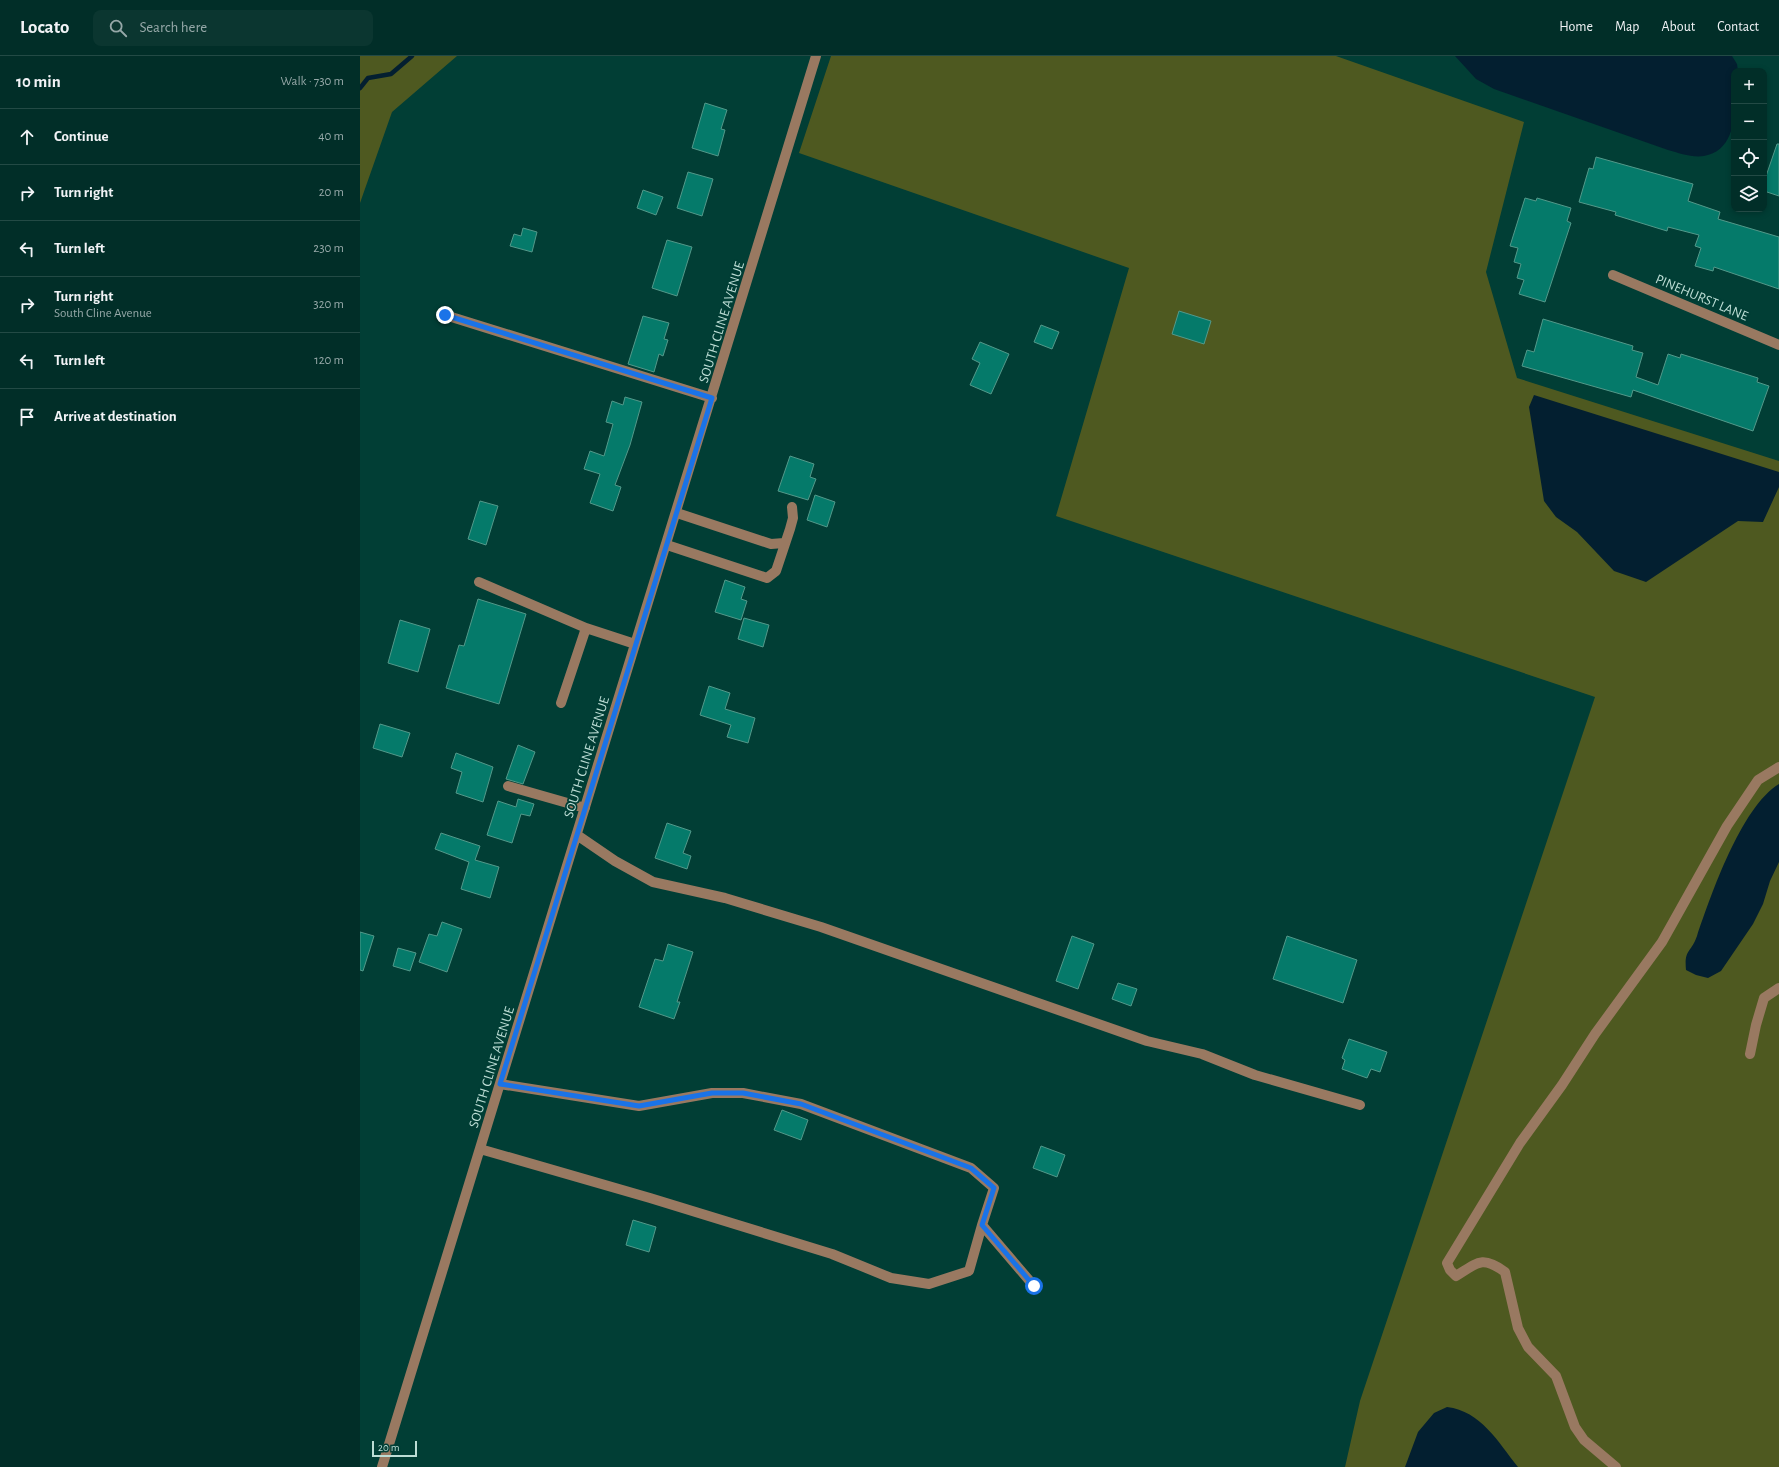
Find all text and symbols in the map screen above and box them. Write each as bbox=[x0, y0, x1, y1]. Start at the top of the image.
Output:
search box bbox=[93, 10, 373, 46]
icon: search bbox=[107, 17, 129, 39]
text: Locato bbox=[20, 18, 69, 37]
text: Search here bbox=[139, 20, 207, 35]
text: Home bbox=[1559, 20, 1593, 34]
text: Map bbox=[1615, 20, 1639, 34]
text: About bbox=[1661, 20, 1695, 34]
text: Contact bbox=[1717, 20, 1759, 34]
map controls bbox=[1731, 68, 1767, 212]
button: + bbox=[1731, 68, 1767, 104]
text: 10 min bbox=[16, 73, 61, 90]
text: Walk · 730 m bbox=[280, 75, 344, 88]
button: − bbox=[1731, 104, 1767, 140]
icon: ahead bbox=[16, 126, 38, 148]
text: Continue bbox=[54, 129, 109, 144]
text: 40 m bbox=[318, 130, 344, 143]
button: locate bbox=[1731, 140, 1767, 176]
button: layers bbox=[1731, 176, 1767, 212]
icon: right bbox=[16, 182, 38, 204]
text: Turn right bbox=[54, 185, 113, 200]
text: 20 m bbox=[319, 186, 344, 199]
icon: left bbox=[16, 238, 38, 260]
text: Turn left bbox=[54, 241, 105, 256]
text: 230 m bbox=[313, 242, 344, 255]
street label: SOUTH CLINE AVENUE bbox=[697, 260, 747, 385]
street label: PINEHURST LANE bbox=[1653, 272, 1750, 324]
text: Turn right bbox=[54, 289, 113, 304]
icon: right bbox=[16, 294, 38, 316]
text: 320 m bbox=[313, 298, 344, 311]
route end bbox=[436, 306, 454, 324]
text: South Cline Avenue bbox=[54, 307, 152, 320]
icon: left bbox=[16, 350, 38, 372]
text: Turn left bbox=[54, 353, 105, 368]
text: 120 m bbox=[314, 354, 344, 367]
icon: arrive bbox=[16, 406, 38, 428]
text: Arrive at destination bbox=[54, 409, 177, 424]
street label: SOUTH CLINE AVENUE bbox=[562, 695, 612, 820]
street label: SOUTH CLINE AVENUE bbox=[467, 1005, 517, 1130]
route start bbox=[1025, 1277, 1043, 1295]
scale bar bbox=[372, 1439, 417, 1458]
text: 20 m bbox=[378, 1442, 399, 1453]

